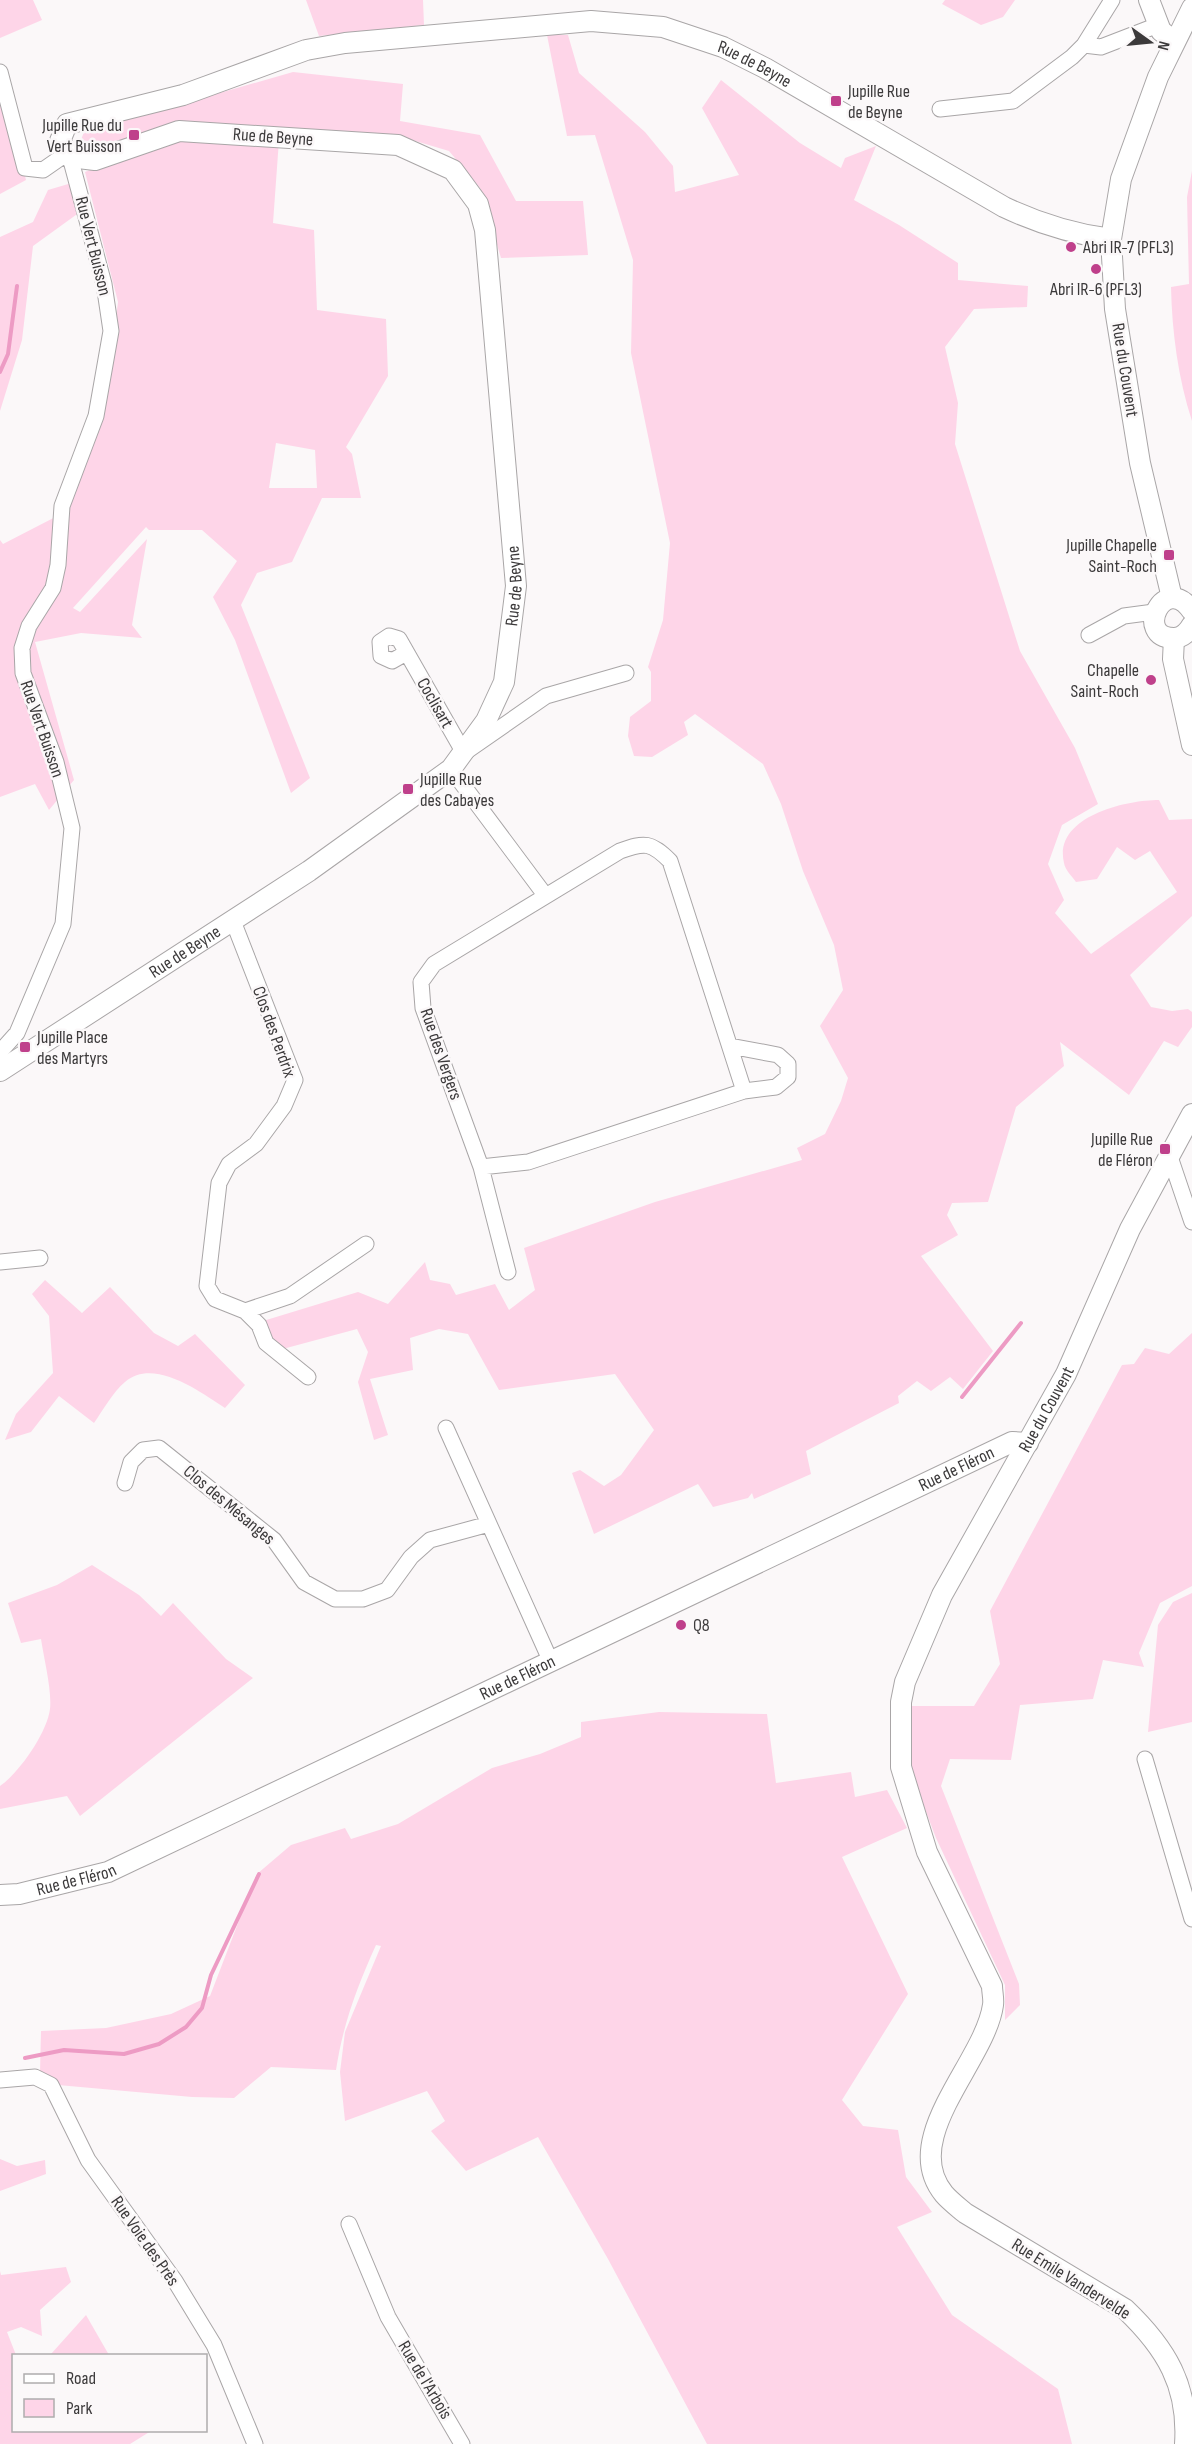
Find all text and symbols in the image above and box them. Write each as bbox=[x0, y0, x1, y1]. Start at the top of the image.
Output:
north arrow bbox=[1120, 12, 1180, 72]
street label: Rue de Beyne bbox=[715, 36, 795, 92]
text: N bbox=[1153, 39, 1173, 52]
place label: Jupille Rue de Beyne bbox=[847, 81, 910, 123]
marker: Jupille Rue de Beyne bbox=[829, 94, 843, 108]
place label: Jupille Rue du Vert Buisson bbox=[41, 115, 122, 157]
street label: Rue de Beyne bbox=[232, 124, 314, 150]
marker: Jupille Rue du Vert Buisson bbox=[127, 128, 141, 142]
street label: Rue Vert Buisson bbox=[71, 194, 115, 298]
place label: Abri IR-7 (PFL3) bbox=[1082, 237, 1174, 258]
marker: Abri IR-7 (PFL3) bbox=[1064, 240, 1078, 254]
marker: Abri IR-6 (PFL3) bbox=[1089, 262, 1103, 276]
place label: Abri IR-6 (PFL3) bbox=[1049, 279, 1142, 300]
street label: Rue du Couvent bbox=[1107, 322, 1143, 419]
place label: Jupille Chapelle Saint-Roch bbox=[1065, 535, 1157, 577]
street label: Rue de Beyne bbox=[501, 545, 526, 627]
marker: Jupille Chapelle Saint-Roch bbox=[1162, 548, 1176, 562]
place label: Chapelle Saint-Roch bbox=[1071, 660, 1139, 702]
marker: Chapelle Saint-Roch bbox=[1144, 673, 1158, 687]
street label: Coclisart bbox=[412, 674, 458, 732]
street label: Rue Vert Buisson bbox=[16, 678, 68, 780]
place label: Jupille Rue des Cabayes bbox=[419, 769, 494, 811]
marker: Jupille Rue des Cabayes bbox=[401, 782, 415, 796]
street label: Rue de Beyne bbox=[145, 921, 224, 982]
street label: Clos des Perdrix bbox=[248, 984, 300, 1081]
street label: Rue des Vergers bbox=[416, 1006, 466, 1102]
place label: Jupille Place des Martyrs bbox=[36, 1027, 108, 1069]
marker: Jupille Place des Martyrs bbox=[18, 1040, 32, 1054]
place label: Jupille Rue de Fléron bbox=[1090, 1129, 1153, 1171]
marker: Jupille Rue de Fléron bbox=[1158, 1142, 1172, 1156]
street label: Rue du Couvent bbox=[1014, 1363, 1079, 1456]
street label: Rue de Fléron bbox=[915, 1442, 997, 1495]
street label: Clos des Mésanges bbox=[179, 1461, 279, 1549]
place label: Q8 bbox=[693, 1615, 710, 1636]
marker: Q8 bbox=[674, 1618, 688, 1632]
street label: Rue de Fléron bbox=[476, 1650, 559, 1704]
street label: Rue de Fléron bbox=[34, 1859, 120, 1900]
street label: Rue Voie des Près bbox=[106, 2192, 184, 2290]
street label: Rue Emile Vandervelde bbox=[1008, 2234, 1134, 2324]
street label: Rue de l'Arbois bbox=[393, 2337, 457, 2423]
legend bbox=[12, 2354, 207, 2432]
text: Road bbox=[66, 2368, 96, 2389]
text: Park bbox=[66, 2398, 92, 2419]

